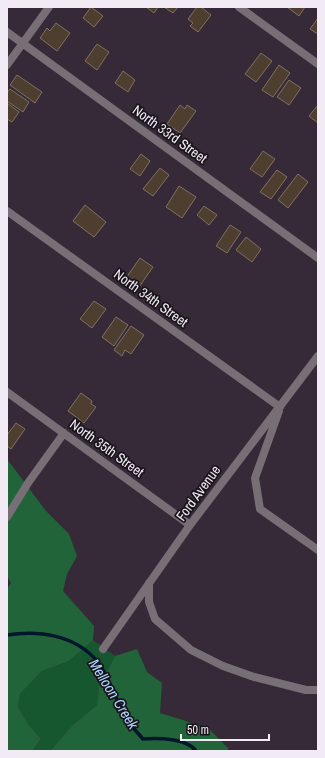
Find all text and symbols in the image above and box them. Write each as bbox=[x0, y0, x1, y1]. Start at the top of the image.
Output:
street label: North 33rd Street bbox=[129, 101, 211, 167]
street label: North 34th Street bbox=[110, 265, 192, 331]
street label: North 35th Street bbox=[66, 415, 148, 481]
street label: Ford Avenue bbox=[172, 462, 224, 524]
water label: Melloon Creek bbox=[84, 655, 144, 734]
scale bar bbox=[181, 716, 269, 742]
text: 50 m bbox=[187, 722, 209, 738]

